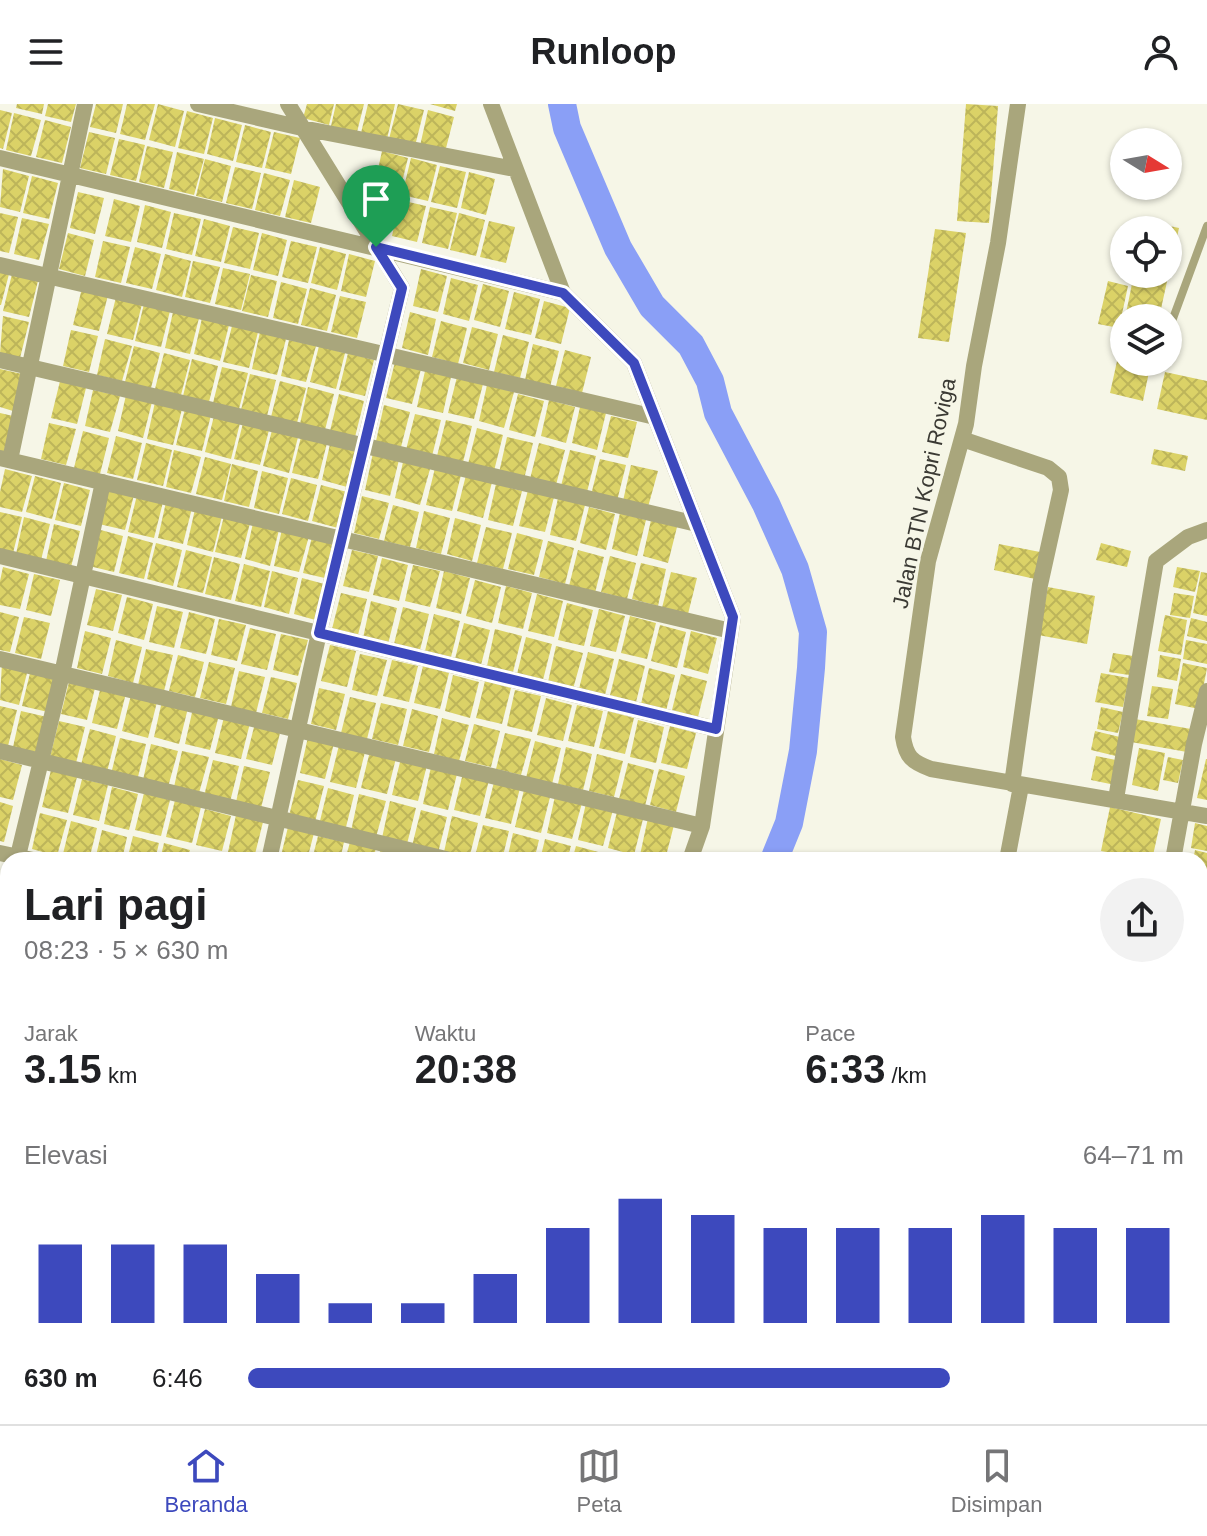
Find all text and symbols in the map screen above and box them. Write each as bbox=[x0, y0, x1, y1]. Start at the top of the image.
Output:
icon: menu bbox=[24, 30, 68, 74]
icon: person bbox=[1139, 30, 1183, 74]
text: Runloop bbox=[531, 31, 676, 72]
north arrow bbox=[1110, 128, 1182, 200]
map controls bbox=[1110, 128, 1182, 376]
pin bbox=[342, 165, 410, 247]
icon: arrive bbox=[354, 177, 398, 221]
button: locate bbox=[1110, 216, 1182, 288]
button: layers bbox=[1110, 304, 1182, 376]
street label: Jalan BTN Kopri Roviga bbox=[887, 375, 961, 610]
button: share bbox=[1100, 878, 1184, 962]
text: Lari pagi bbox=[24, 880, 207, 929]
text: 08:23 · 5 × 630 m bbox=[24, 935, 229, 965]
text: Jarak bbox=[24, 1021, 78, 1046]
text: Waktu bbox=[415, 1021, 476, 1046]
text: Pace bbox=[805, 1021, 855, 1046]
text: 3.15 bbox=[24, 1047, 102, 1091]
text: 20:38 bbox=[415, 1047, 517, 1091]
text: 6:33 bbox=[805, 1047, 885, 1091]
text: km bbox=[102, 1063, 137, 1088]
text: /km bbox=[885, 1063, 927, 1088]
text: Elevasi bbox=[24, 1140, 108, 1170]
text: 64–71 m bbox=[1083, 1140, 1184, 1170]
text: 630 m bbox=[24, 1363, 98, 1393]
text: 6:46 bbox=[152, 1363, 203, 1393]
tab: Beranda bbox=[164, 1444, 248, 1518]
tab: Peta bbox=[577, 1444, 622, 1518]
tab: Disimpan bbox=[951, 1444, 1043, 1518]

